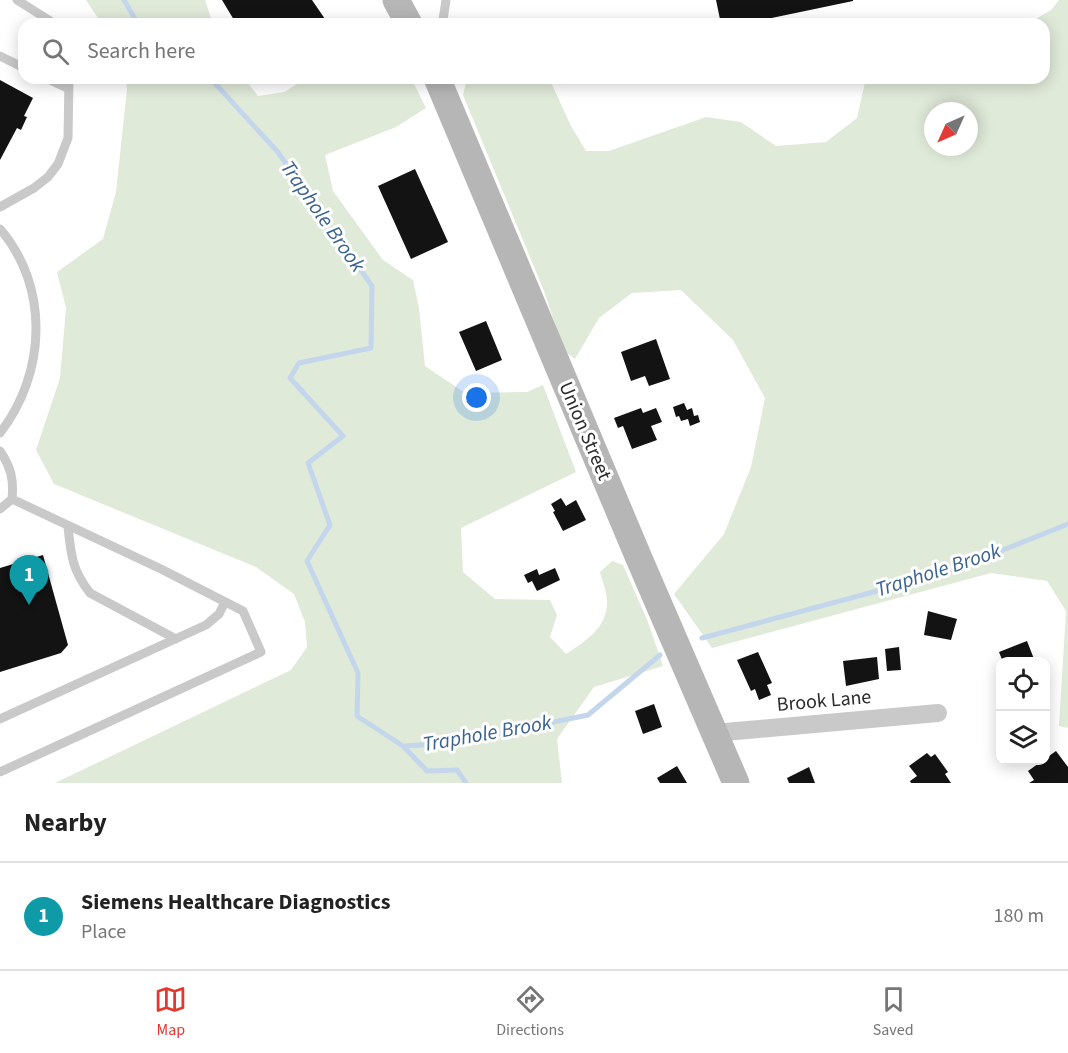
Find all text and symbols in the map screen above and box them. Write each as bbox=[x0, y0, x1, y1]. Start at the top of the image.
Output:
search box bbox=[18, 18, 1050, 84]
icon: search bbox=[39, 35, 72, 68]
text: Search here bbox=[87, 35, 195, 67]
north arrow bbox=[924, 102, 978, 156]
water label: Traphole Brook bbox=[273, 154, 373, 279]
street label: Union Street bbox=[552, 377, 618, 485]
your location bbox=[462, 383, 491, 412]
water label: Traphole Brook bbox=[871, 535, 1006, 604]
pin: 1 bbox=[9, 556, 48, 605]
map controls bbox=[996, 657, 1050, 765]
button: locate bbox=[996, 657, 1050, 711]
street label: Brook Lane bbox=[776, 683, 872, 719]
water label: Traphole Brook bbox=[420, 707, 555, 759]
button: layers bbox=[996, 711, 1050, 765]
text: Nearby bbox=[24, 804, 107, 841]
text: Siemens Healthcare Diagnostics bbox=[81, 886, 390, 918]
text: 1 bbox=[38, 902, 49, 930]
text: 180 m bbox=[994, 902, 1044, 930]
text: Place bbox=[81, 918, 126, 946]
tab: Map bbox=[154, 983, 187, 1041]
tab: Directions bbox=[496, 983, 564, 1041]
tab: Saved bbox=[873, 983, 914, 1041]

